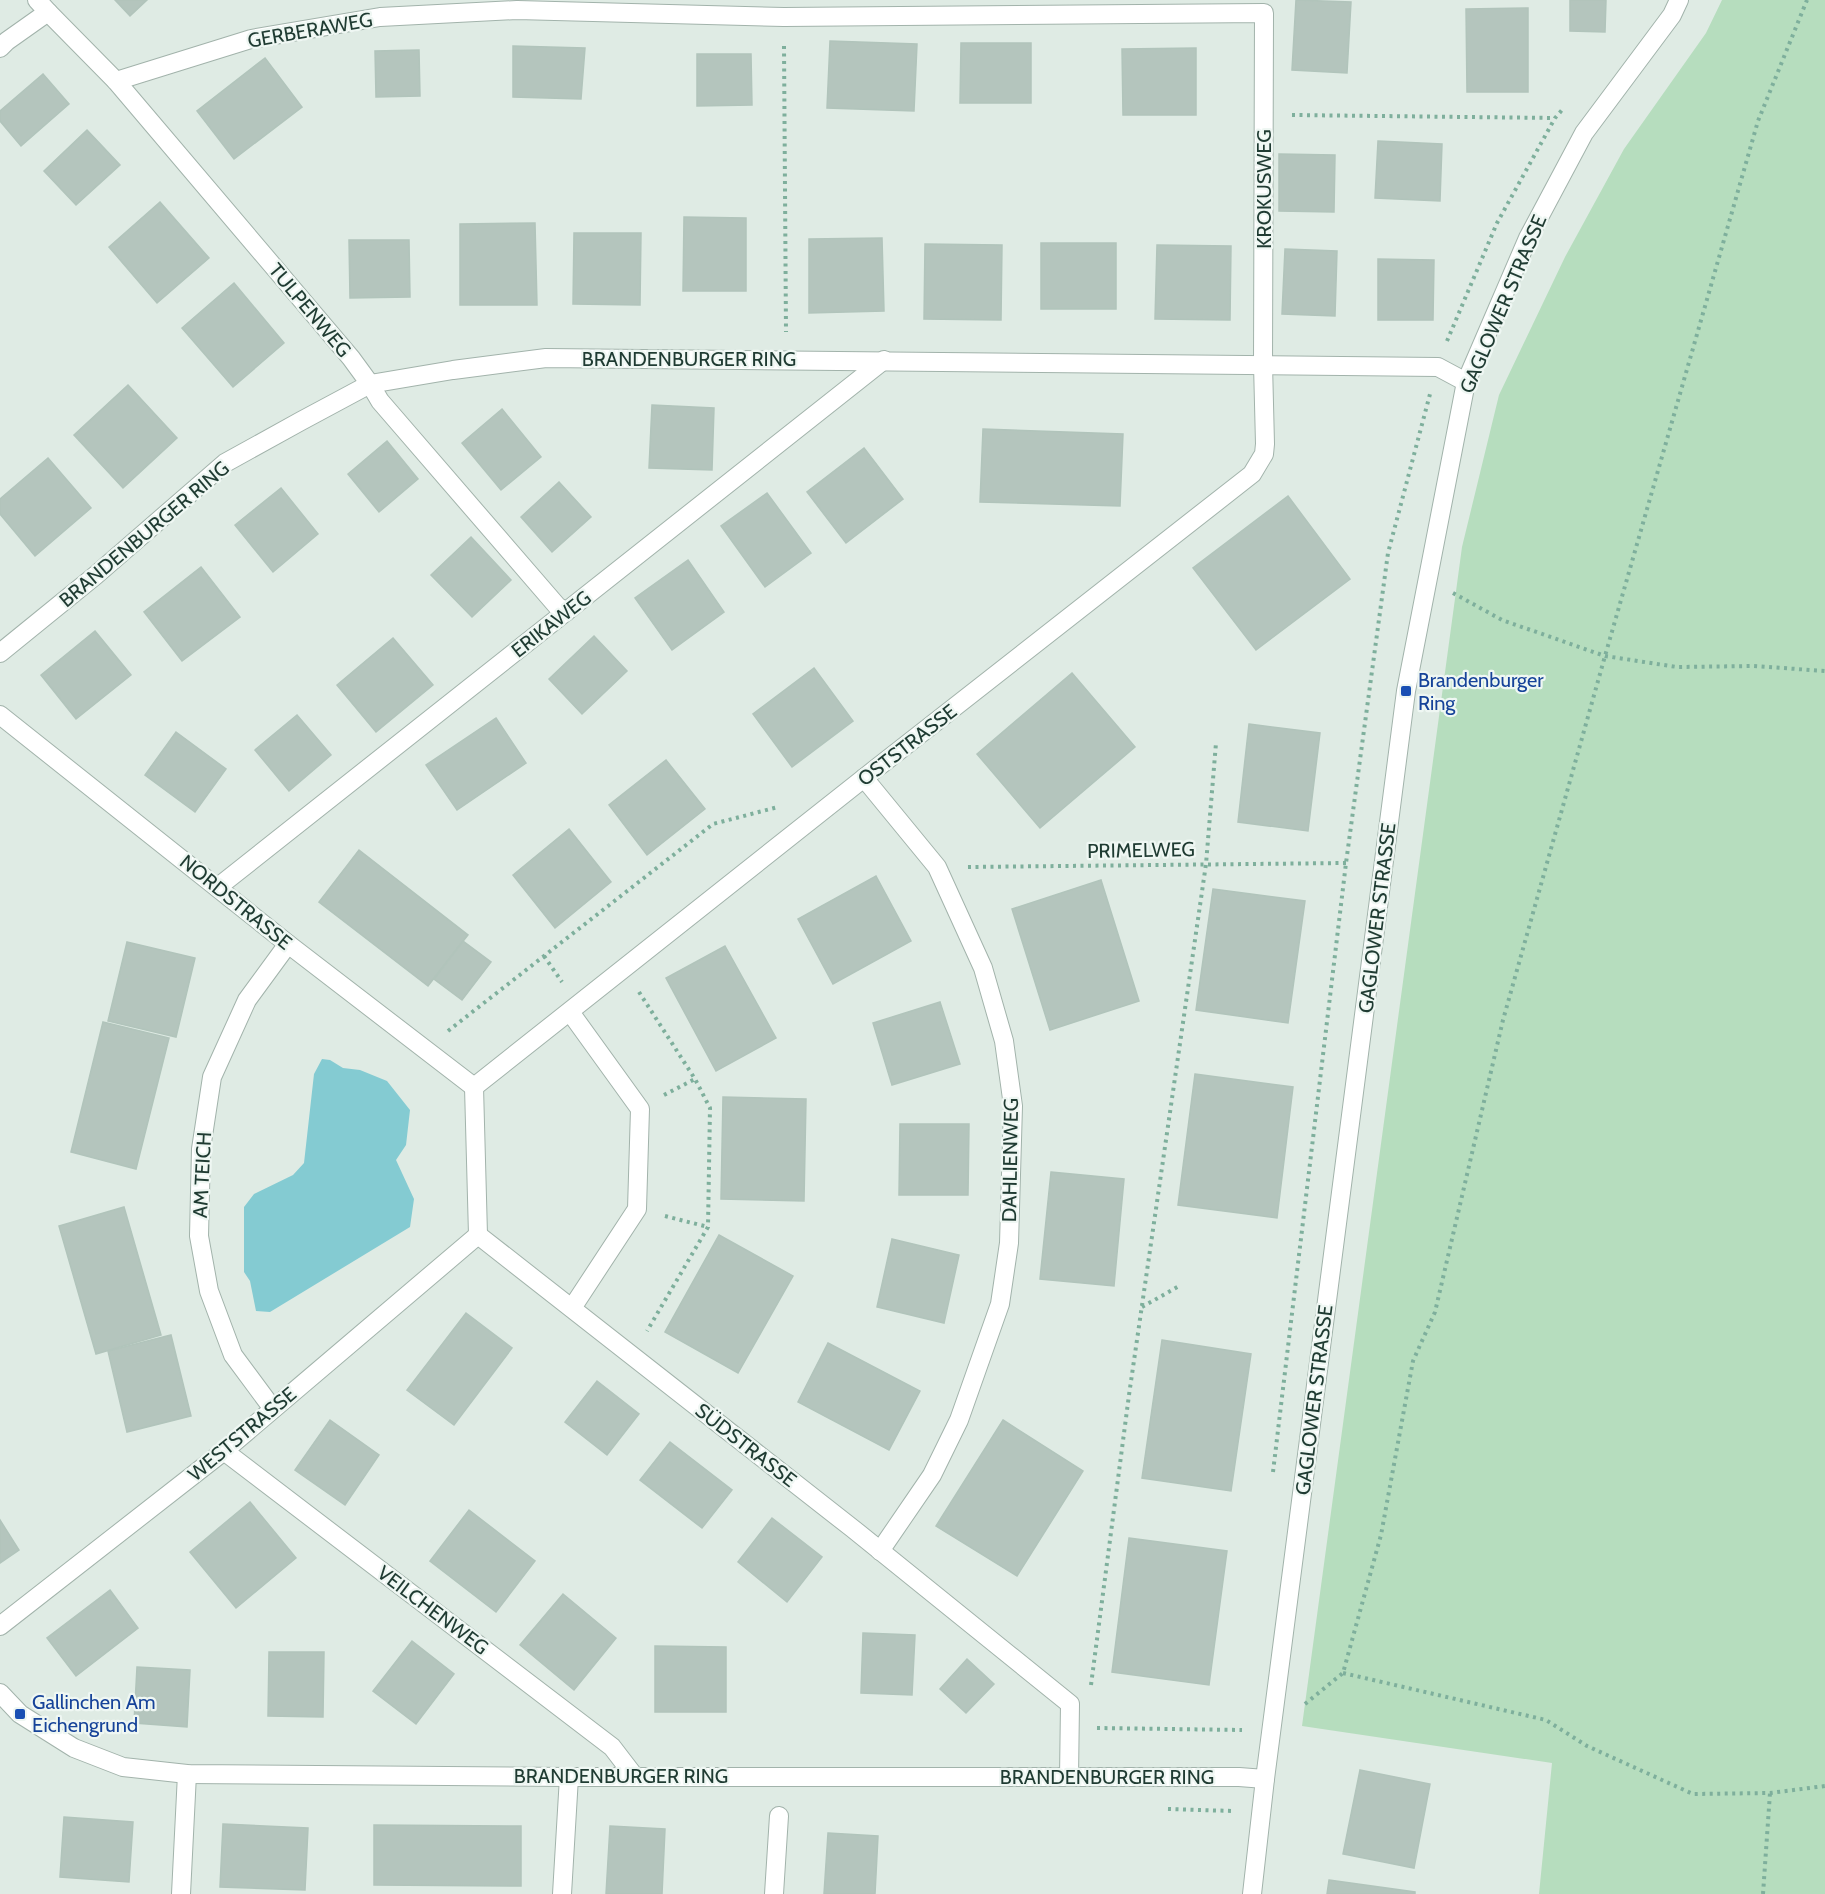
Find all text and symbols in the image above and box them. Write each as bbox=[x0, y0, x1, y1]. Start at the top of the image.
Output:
street label: GERBERAWEG bbox=[246, 7, 374, 53]
street label: KROKUSWEG bbox=[1252, 129, 1276, 249]
street label: GAGLOWER STRASSE bbox=[1455, 211, 1551, 397]
street label: TULPENWEG bbox=[264, 258, 356, 362]
street label: BRANDENBURGER RING bbox=[582, 347, 796, 371]
street label: BRANDENBURGER RING bbox=[54, 456, 234, 612]
street label: ERIKAWEG bbox=[506, 585, 596, 663]
place label: Brandenburger Ring bbox=[1418, 668, 1544, 715]
marker: Brandenburger Ring bbox=[1399, 684, 1413, 698]
street label: OSTSTRASSE bbox=[853, 699, 961, 791]
street label: GAGLOWER STRASSE bbox=[1353, 822, 1401, 1014]
street label: PRIMELWEG bbox=[1087, 837, 1195, 863]
street label: NORDSTRASSE bbox=[175, 849, 297, 955]
street label: DAHLIENWEG bbox=[997, 1098, 1023, 1222]
street label: AM TEICH bbox=[188, 1131, 216, 1219]
street label: GAGLOWER STRASSE bbox=[1290, 1304, 1338, 1496]
street label: WESTSTRASSE bbox=[183, 1382, 301, 1486]
street label: SÜDSTRASSE bbox=[691, 1398, 801, 1492]
street label: VEILCHENWEG bbox=[373, 1560, 493, 1660]
place label: Gallinchen Am Eichengrund bbox=[32, 1690, 156, 1737]
marker: Gallinchen Am Eichengrund bbox=[13, 1707, 27, 1721]
street label: BRANDENBURGER RING bbox=[514, 1764, 728, 1788]
street label: BRANDENBURGER RING bbox=[1000, 1765, 1214, 1789]

